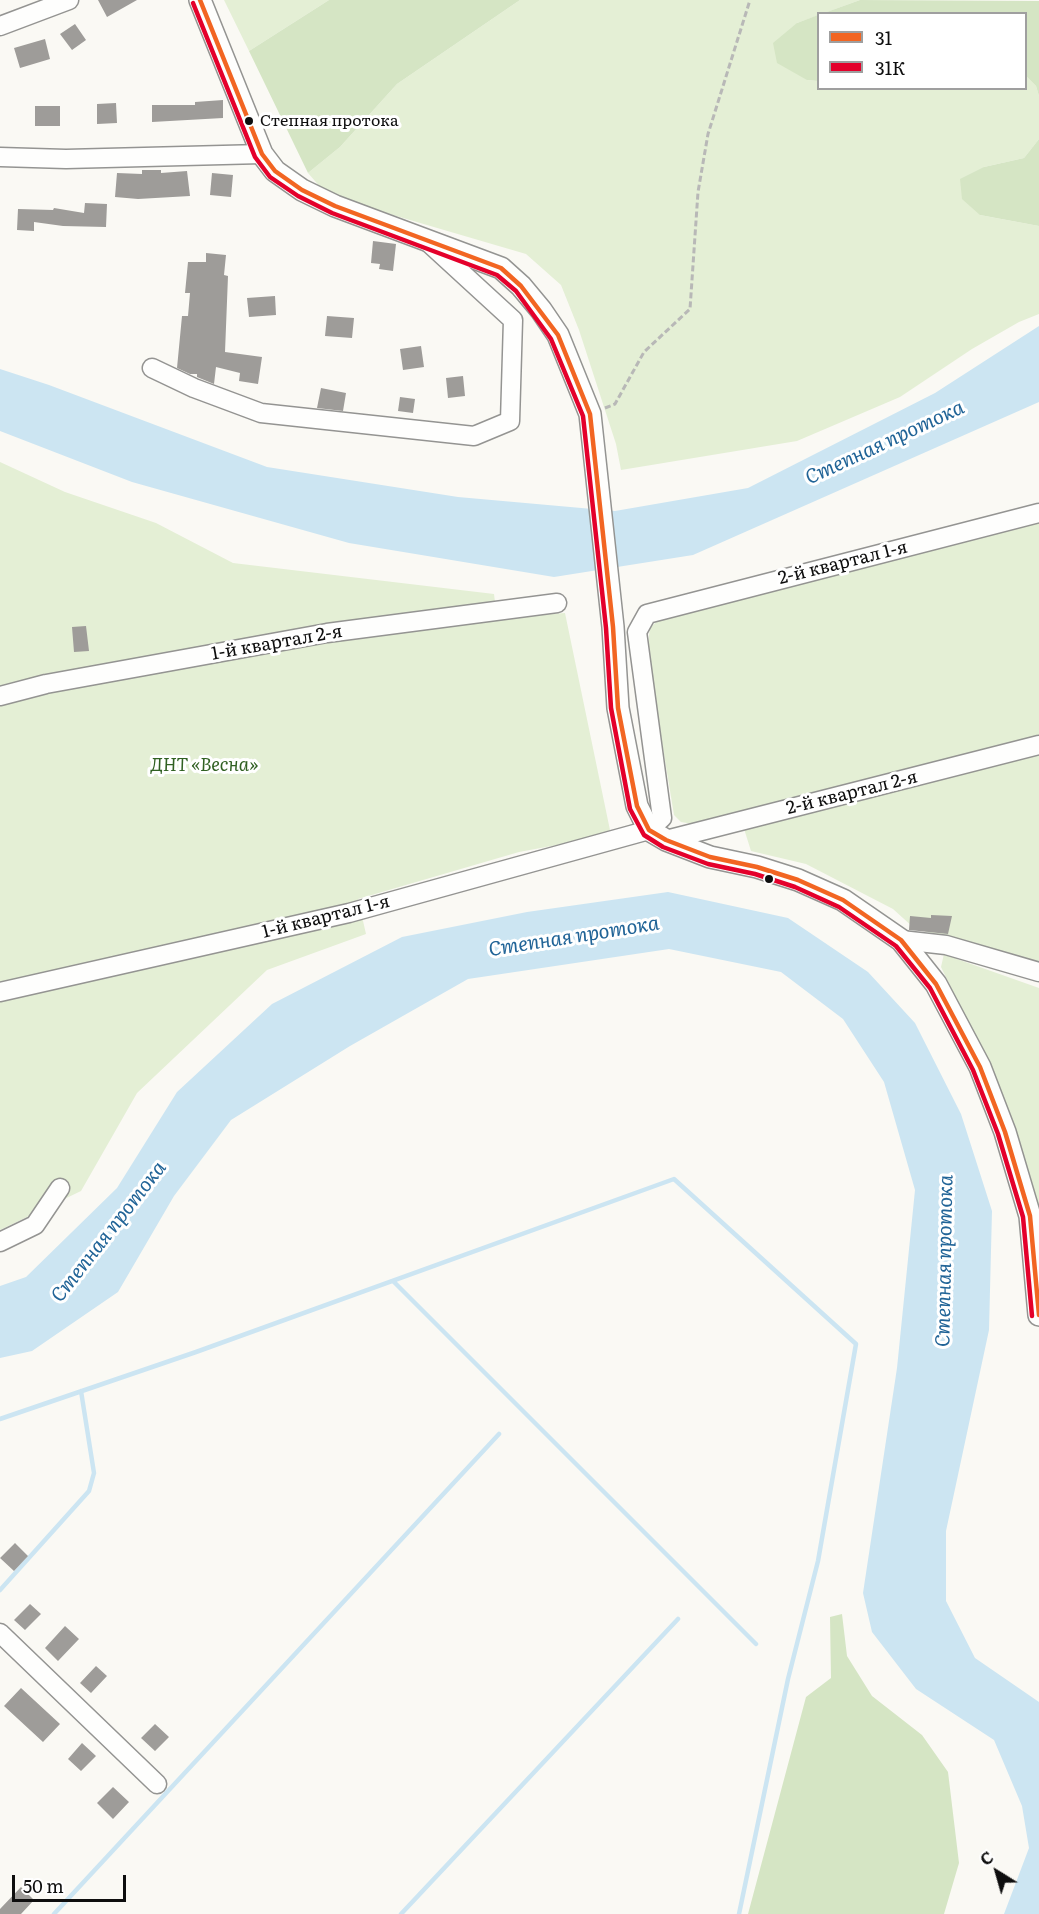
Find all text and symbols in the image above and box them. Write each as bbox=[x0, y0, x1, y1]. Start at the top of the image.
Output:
legend bbox=[817, 12, 1027, 90]
text: 31 bbox=[875, 24, 892, 51]
text: 31К bbox=[875, 54, 905, 81]
place label: Степная протока bbox=[260, 111, 399, 131]
marker: Степная протока bbox=[243, 115, 255, 127]
water label: Степная протока bbox=[802, 396, 968, 490]
street label: 2-й квартал 1-я bbox=[776, 536, 910, 590]
street label: 1-й квартал 2-я bbox=[210, 621, 344, 665]
park label: ДНТ «Весна» bbox=[150, 755, 258, 777]
street label: 2-й квартал 2-я bbox=[784, 766, 920, 820]
unlabelled marker bbox=[763, 873, 775, 885]
street label: 1-й квартал 1-я bbox=[260, 891, 392, 943]
water label: Степная протока bbox=[487, 912, 661, 962]
water label: Степная протока bbox=[46, 1157, 172, 1307]
water label: Степная протока bbox=[931, 1175, 959, 1347]
north arrow bbox=[967, 1842, 1027, 1902]
text: С bbox=[974, 1845, 998, 1871]
scale bar bbox=[15, 1863, 129, 1901]
text: 50 m bbox=[23, 1872, 64, 1899]

